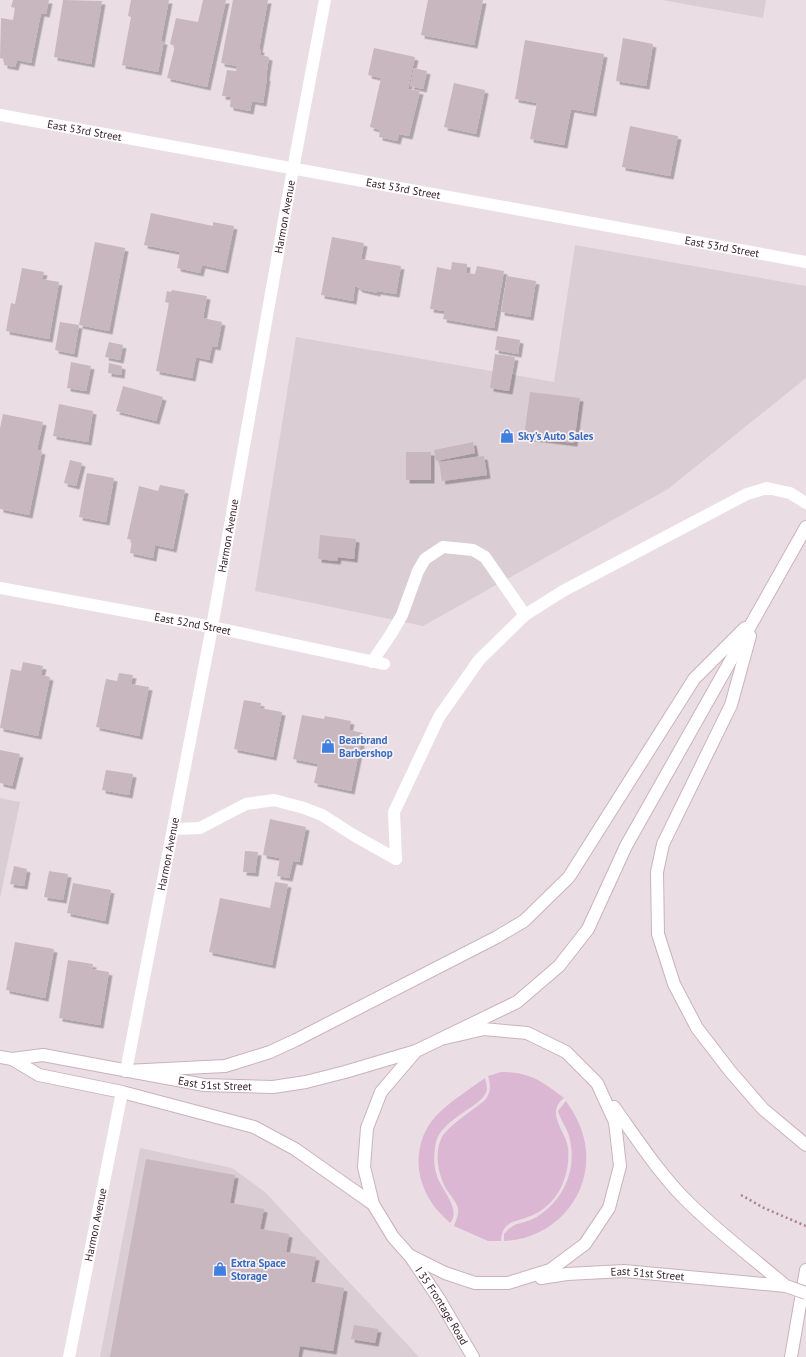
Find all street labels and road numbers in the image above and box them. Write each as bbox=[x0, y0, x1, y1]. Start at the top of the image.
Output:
street label: East 53rd Street bbox=[46, 117, 123, 144]
street label: East 53rd Street bbox=[365, 175, 442, 202]
street label: Harmon Avenue bbox=[271, 178, 298, 255]
street label: East 53rd Street bbox=[684, 233, 761, 260]
street label: Harmon Avenue bbox=[215, 497, 242, 574]
street label: East 52nd Street bbox=[153, 610, 233, 638]
street label: Harmon Avenue bbox=[154, 816, 182, 892]
street label: East 51st Street bbox=[177, 1073, 252, 1093]
street label: Harmon Avenue bbox=[81, 1186, 110, 1263]
street label: I 35 Frontage Road bbox=[412, 1264, 471, 1347]
street label: East 51st Street bbox=[610, 1264, 685, 1284]

